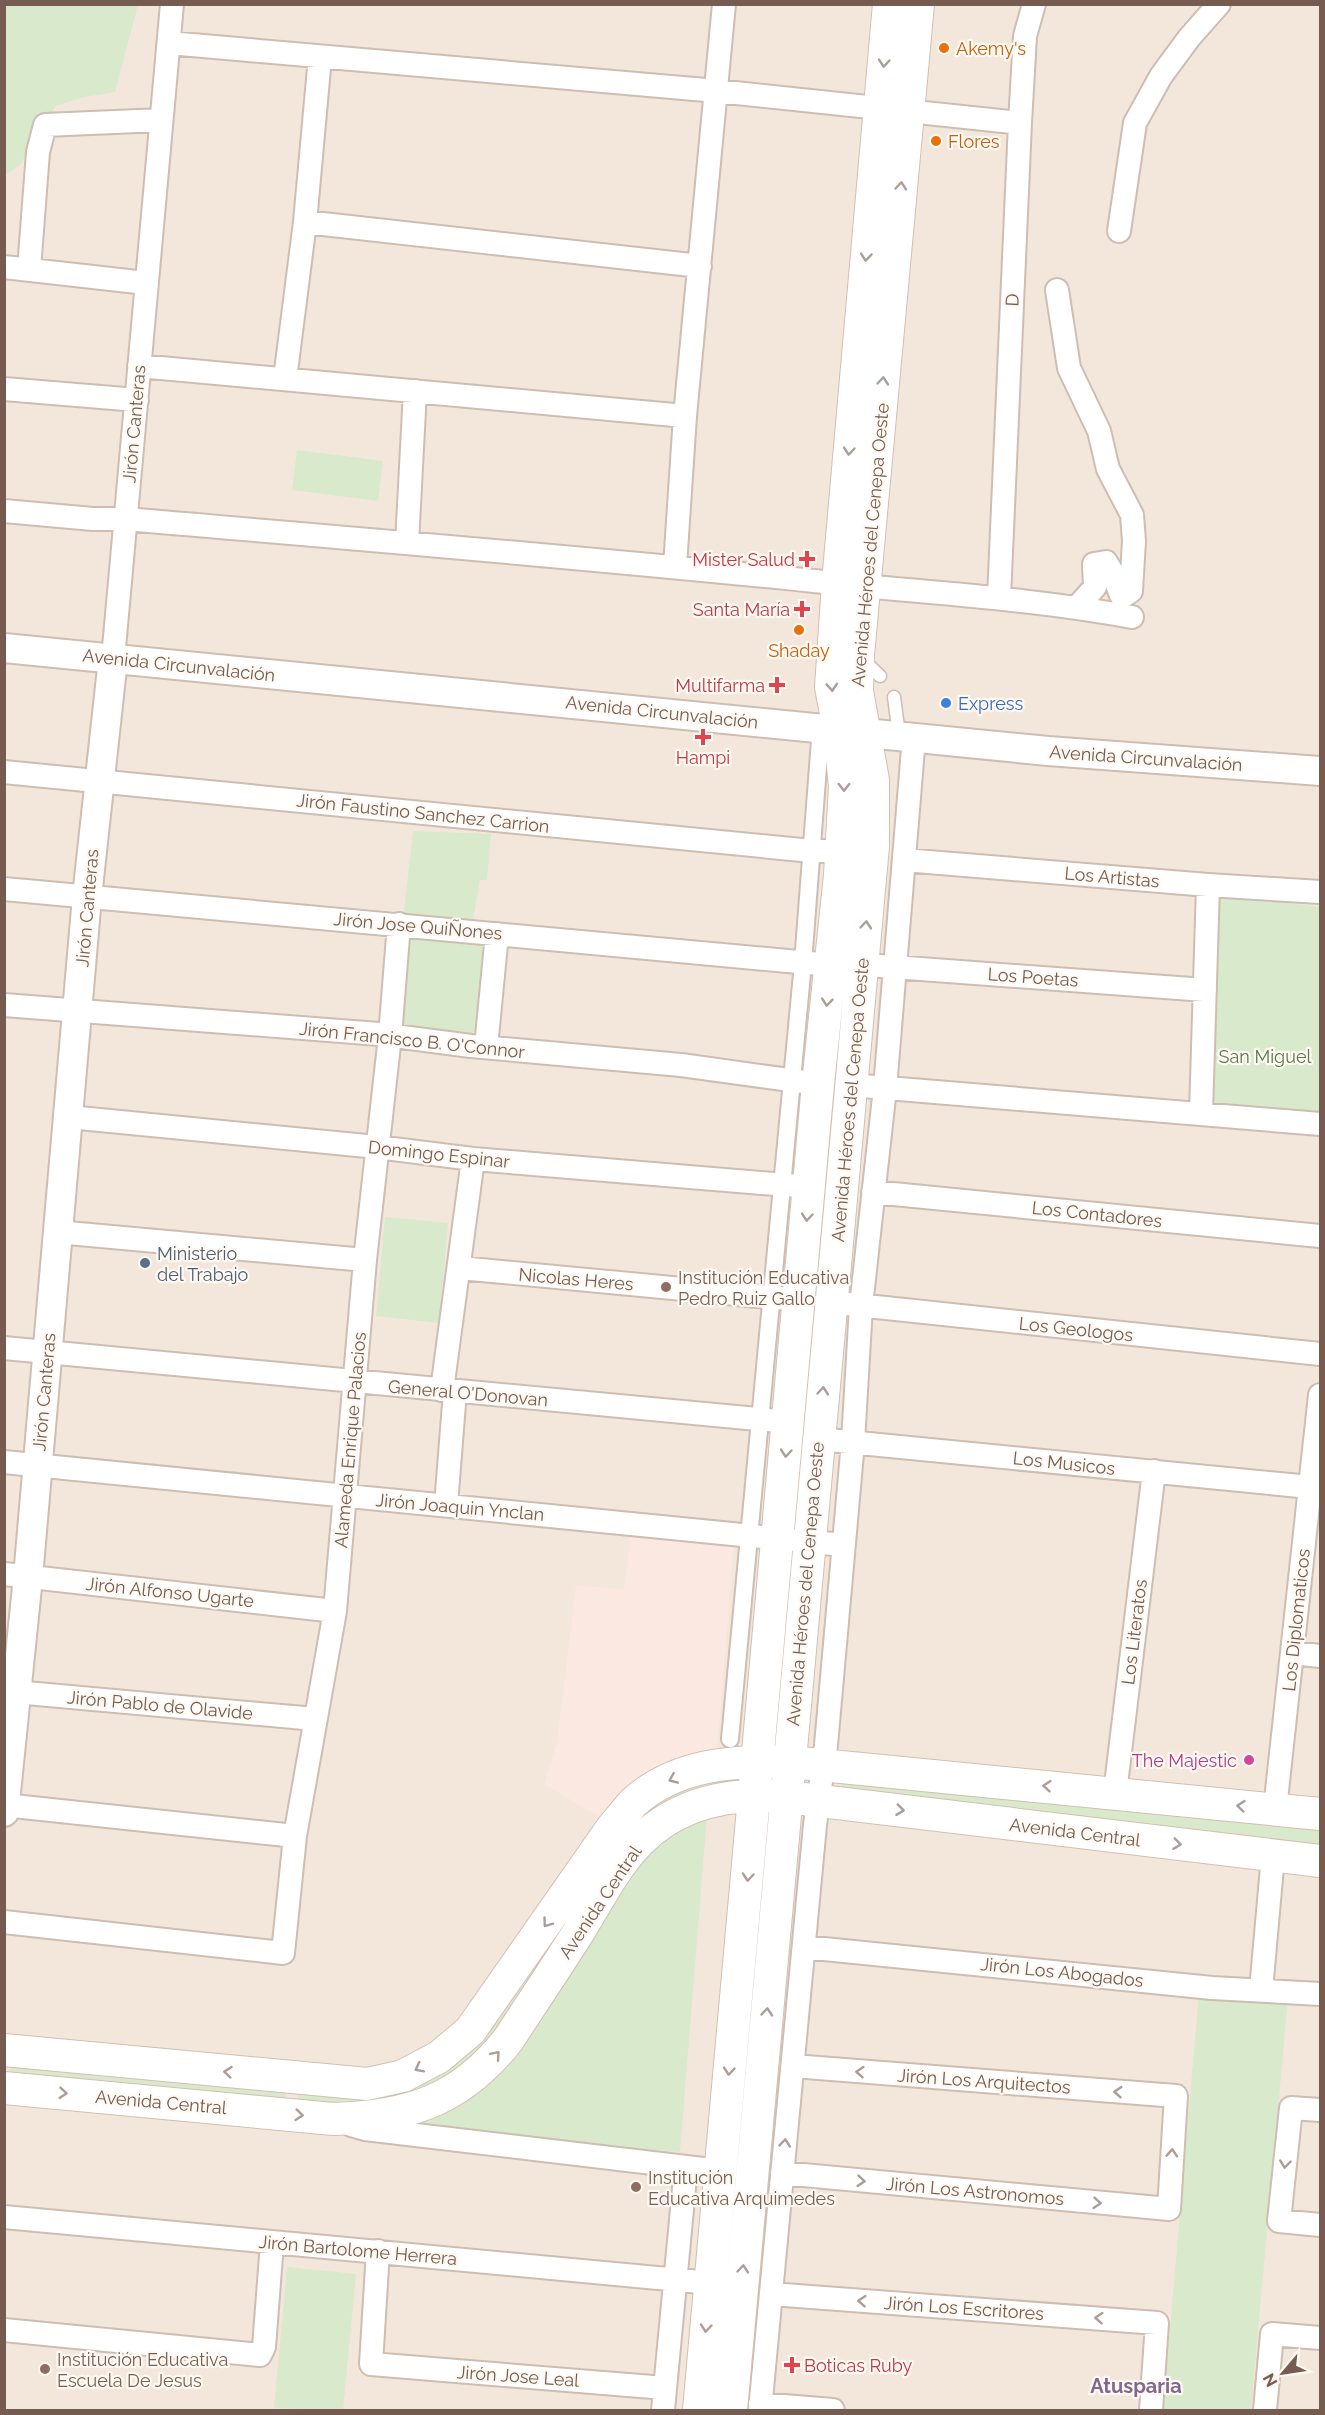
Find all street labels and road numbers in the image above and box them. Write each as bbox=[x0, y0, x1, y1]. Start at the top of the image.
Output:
street label: D bbox=[1001, 293, 1023, 307]
street label: Jirón Canteras bbox=[118, 364, 150, 484]
street label: Avenida Héroes del Cenepa Oeste bbox=[847, 402, 893, 688]
street label: Avenida Circunvalación bbox=[82, 644, 276, 686]
street label: Avenida Circunvalación bbox=[565, 691, 759, 733]
street label: Avenida Circunvalación bbox=[1049, 741, 1243, 775]
street label: Jirón Faustino Sanchez Carrion bbox=[295, 789, 551, 837]
street label: Jirón Canteras bbox=[71, 848, 103, 968]
street label: Los Artistas bbox=[1064, 862, 1161, 892]
street label: Jirón Jose QuiÑones bbox=[333, 908, 504, 944]
street label: Avenida Héroes del Cenepa Oeste bbox=[827, 957, 873, 1243]
street label: Los Poetas bbox=[987, 963, 1079, 991]
street label: Jirón Francisco B. O'Connor bbox=[298, 1018, 526, 1062]
street label: Domingo Espinar bbox=[367, 1136, 512, 1172]
street label: Los Contadores bbox=[1031, 1197, 1163, 1231]
street label: Nicolas Heres bbox=[518, 1264, 635, 1295]
street label: Los Geologos bbox=[1018, 1313, 1134, 1345]
street label: Alameda Enrique Palacios bbox=[330, 1331, 370, 1549]
street label: Jirón Canteras bbox=[28, 1332, 60, 1452]
street label: General O'Donovan bbox=[387, 1376, 549, 1410]
street label: Avenida Héroes del Cenepa Oeste bbox=[782, 1441, 828, 1727]
street label: Los Musicos bbox=[1012, 1447, 1116, 1479]
street label: Jirón Joaquin Ynclan bbox=[375, 1489, 545, 1525]
street label: Los Diplomaticos bbox=[1278, 1547, 1314, 1692]
street label: Jirón Alfonso Ugarte bbox=[85, 1573, 255, 1611]
street label: Los Literatos bbox=[1117, 1578, 1151, 1686]
street label: Jirón Pablo de Olavide bbox=[66, 1686, 254, 1724]
street label: Avenida Central bbox=[1008, 1814, 1142, 1850]
street label: Avenida Central bbox=[554, 1841, 646, 1962]
street label: Jirón Los Abogados bbox=[980, 1953, 1145, 1991]
street label: Jirón Los Arquitectos bbox=[897, 2064, 1072, 2098]
street label: Avenida Central bbox=[94, 2086, 228, 2118]
street label: Jirón Los Astronomos bbox=[885, 2173, 1065, 2209]
street label: Jirón Bartolome Herrera bbox=[258, 2231, 458, 2269]
street label: Jirón Los Escritores bbox=[883, 2292, 1045, 2324]
street label: Jirón Jose Leal bbox=[456, 2361, 580, 2391]

